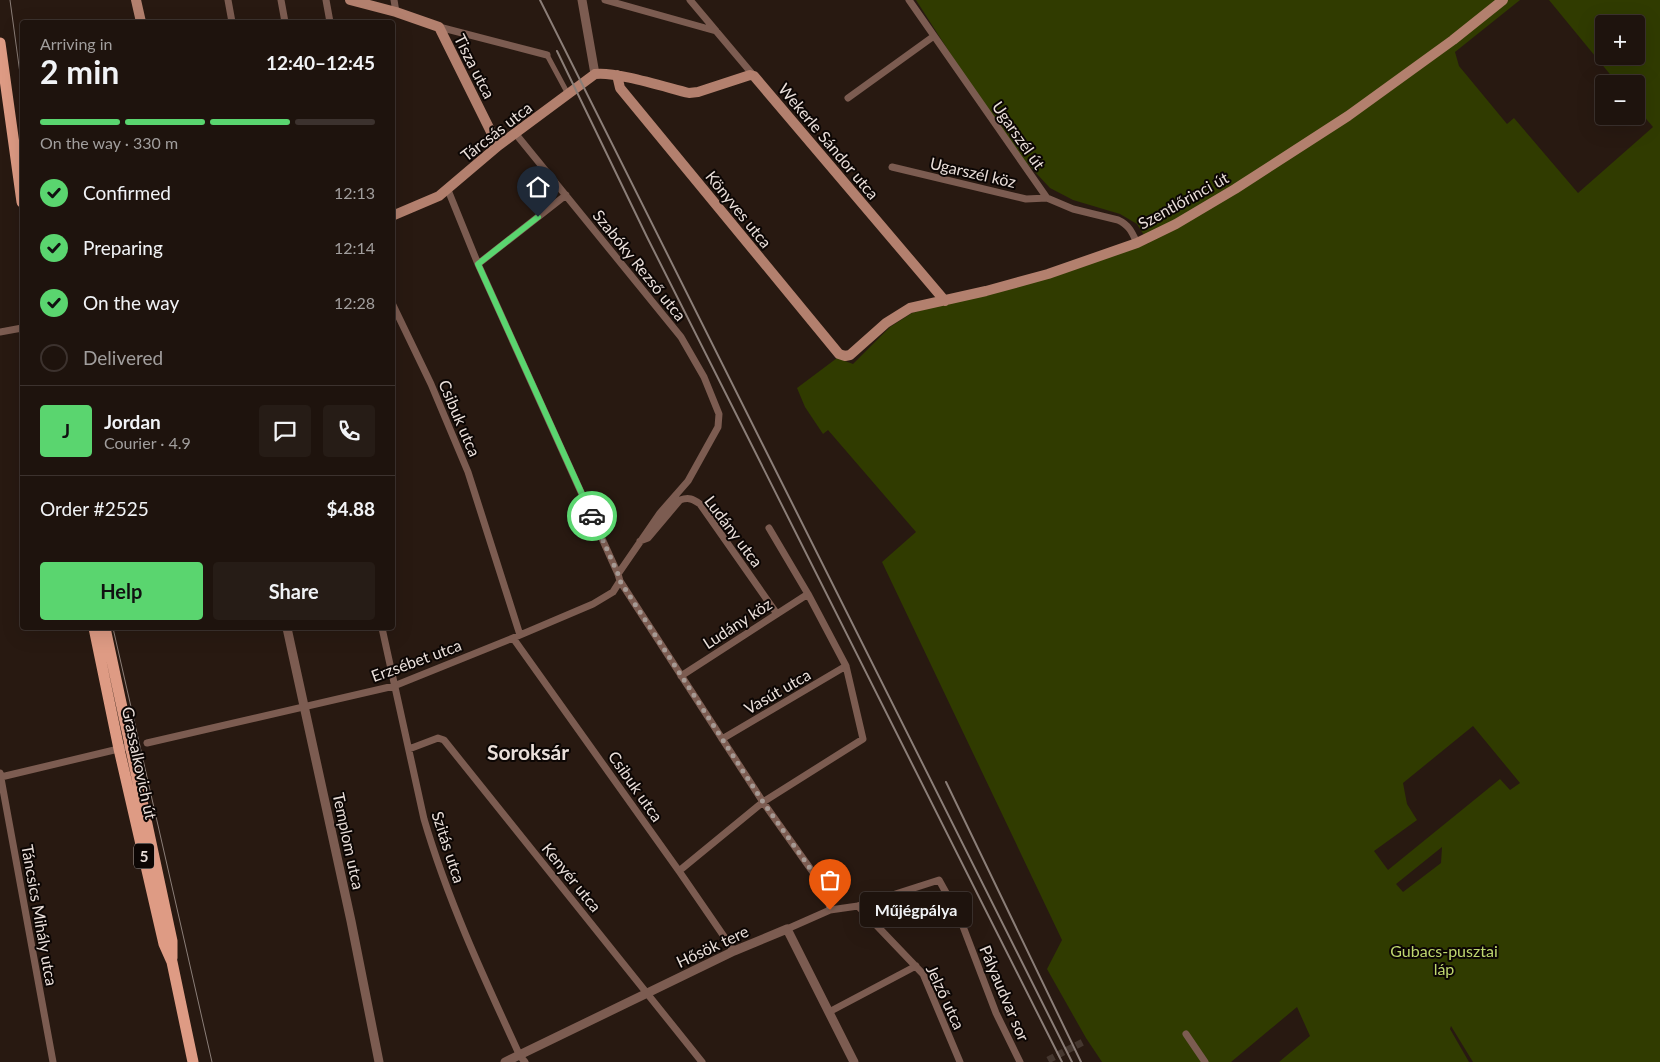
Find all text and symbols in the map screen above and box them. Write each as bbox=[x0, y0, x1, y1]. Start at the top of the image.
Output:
map controls bbox=[1595, 15, 1645, 125]
button: + bbox=[1595, 15, 1645, 65]
street label: Tisza utca bbox=[451, 31, 499, 101]
text: Arriving in bbox=[40, 34, 113, 53]
text: 12:40–12:45 bbox=[266, 51, 375, 74]
text: 2 min bbox=[40, 52, 119, 91]
button: − bbox=[1595, 75, 1645, 125]
street label: Wekerle Sándor utca bbox=[775, 79, 883, 203]
street label: Tárcsás utca bbox=[457, 97, 535, 165]
street label: Ugarszél út bbox=[989, 97, 1049, 173]
text: On the way · 330 m bbox=[40, 133, 178, 152]
street label: Ugarszél köz bbox=[928, 153, 1018, 191]
pin bbox=[517, 166, 559, 217]
street label: Könyves utca bbox=[702, 167, 776, 251]
street label: Szentlőrinci út bbox=[1135, 167, 1232, 233]
icon: home bbox=[524, 173, 552, 201]
icon: check bbox=[40, 179, 68, 207]
text: Confirmed bbox=[83, 181, 171, 204]
text: 12:13 bbox=[334, 183, 375, 202]
street label: Szabóky Rezső utca bbox=[589, 206, 691, 324]
icon: check bbox=[40, 234, 68, 262]
text: Preparing bbox=[83, 236, 163, 259]
text: 12:14 bbox=[334, 238, 375, 257]
icon: check bbox=[40, 289, 68, 317]
text: On the way bbox=[83, 291, 179, 314]
text: 12:28 bbox=[334, 293, 375, 312]
text: Delivered bbox=[83, 346, 163, 369]
street label: Csibuk utca bbox=[435, 377, 485, 459]
button: chat bbox=[259, 405, 311, 457]
button: phone bbox=[323, 405, 375, 457]
text: Jordan bbox=[104, 410, 161, 433]
text: J bbox=[62, 419, 70, 442]
text: Courier · 4.9 bbox=[104, 433, 191, 452]
courier bbox=[567, 491, 617, 541]
street label: Ludány utca bbox=[701, 492, 767, 570]
text: Order #2525 bbox=[40, 497, 149, 520]
text: $4.88 bbox=[326, 497, 375, 520]
icon: car bbox=[578, 502, 606, 530]
button: Help bbox=[40, 562, 203, 620]
button: Share bbox=[213, 562, 375, 620]
street label: Ludány köz bbox=[699, 594, 775, 652]
street label: Erzsébet utca bbox=[368, 635, 464, 685]
street label: Vasút utca bbox=[740, 664, 814, 718]
street label: Grassalkovich út bbox=[119, 705, 161, 821]
district label: Soroksár bbox=[487, 739, 569, 764]
street label: Csibuk utca bbox=[605, 747, 667, 825]
street label: Templom utca bbox=[329, 791, 369, 891]
street label: Szitás utca bbox=[428, 809, 470, 885]
street label: Kenyér utca bbox=[538, 839, 606, 915]
street label: Táncsics Mihály utca bbox=[18, 843, 62, 987]
road number: 5 bbox=[134, 844, 154, 868]
pin bbox=[809, 859, 851, 910]
icon: bag bbox=[816, 866, 844, 894]
callout: Műjégpálya bbox=[860, 892, 972, 928]
text: Műjégpálya bbox=[875, 900, 957, 919]
street label: Hősök tere bbox=[673, 921, 751, 971]
park label: Gubacs-pusztai láp bbox=[1390, 941, 1498, 978]
street label: Pályaudvar sor bbox=[976, 942, 1034, 1044]
street label: Jelző utca bbox=[923, 962, 969, 1032]

